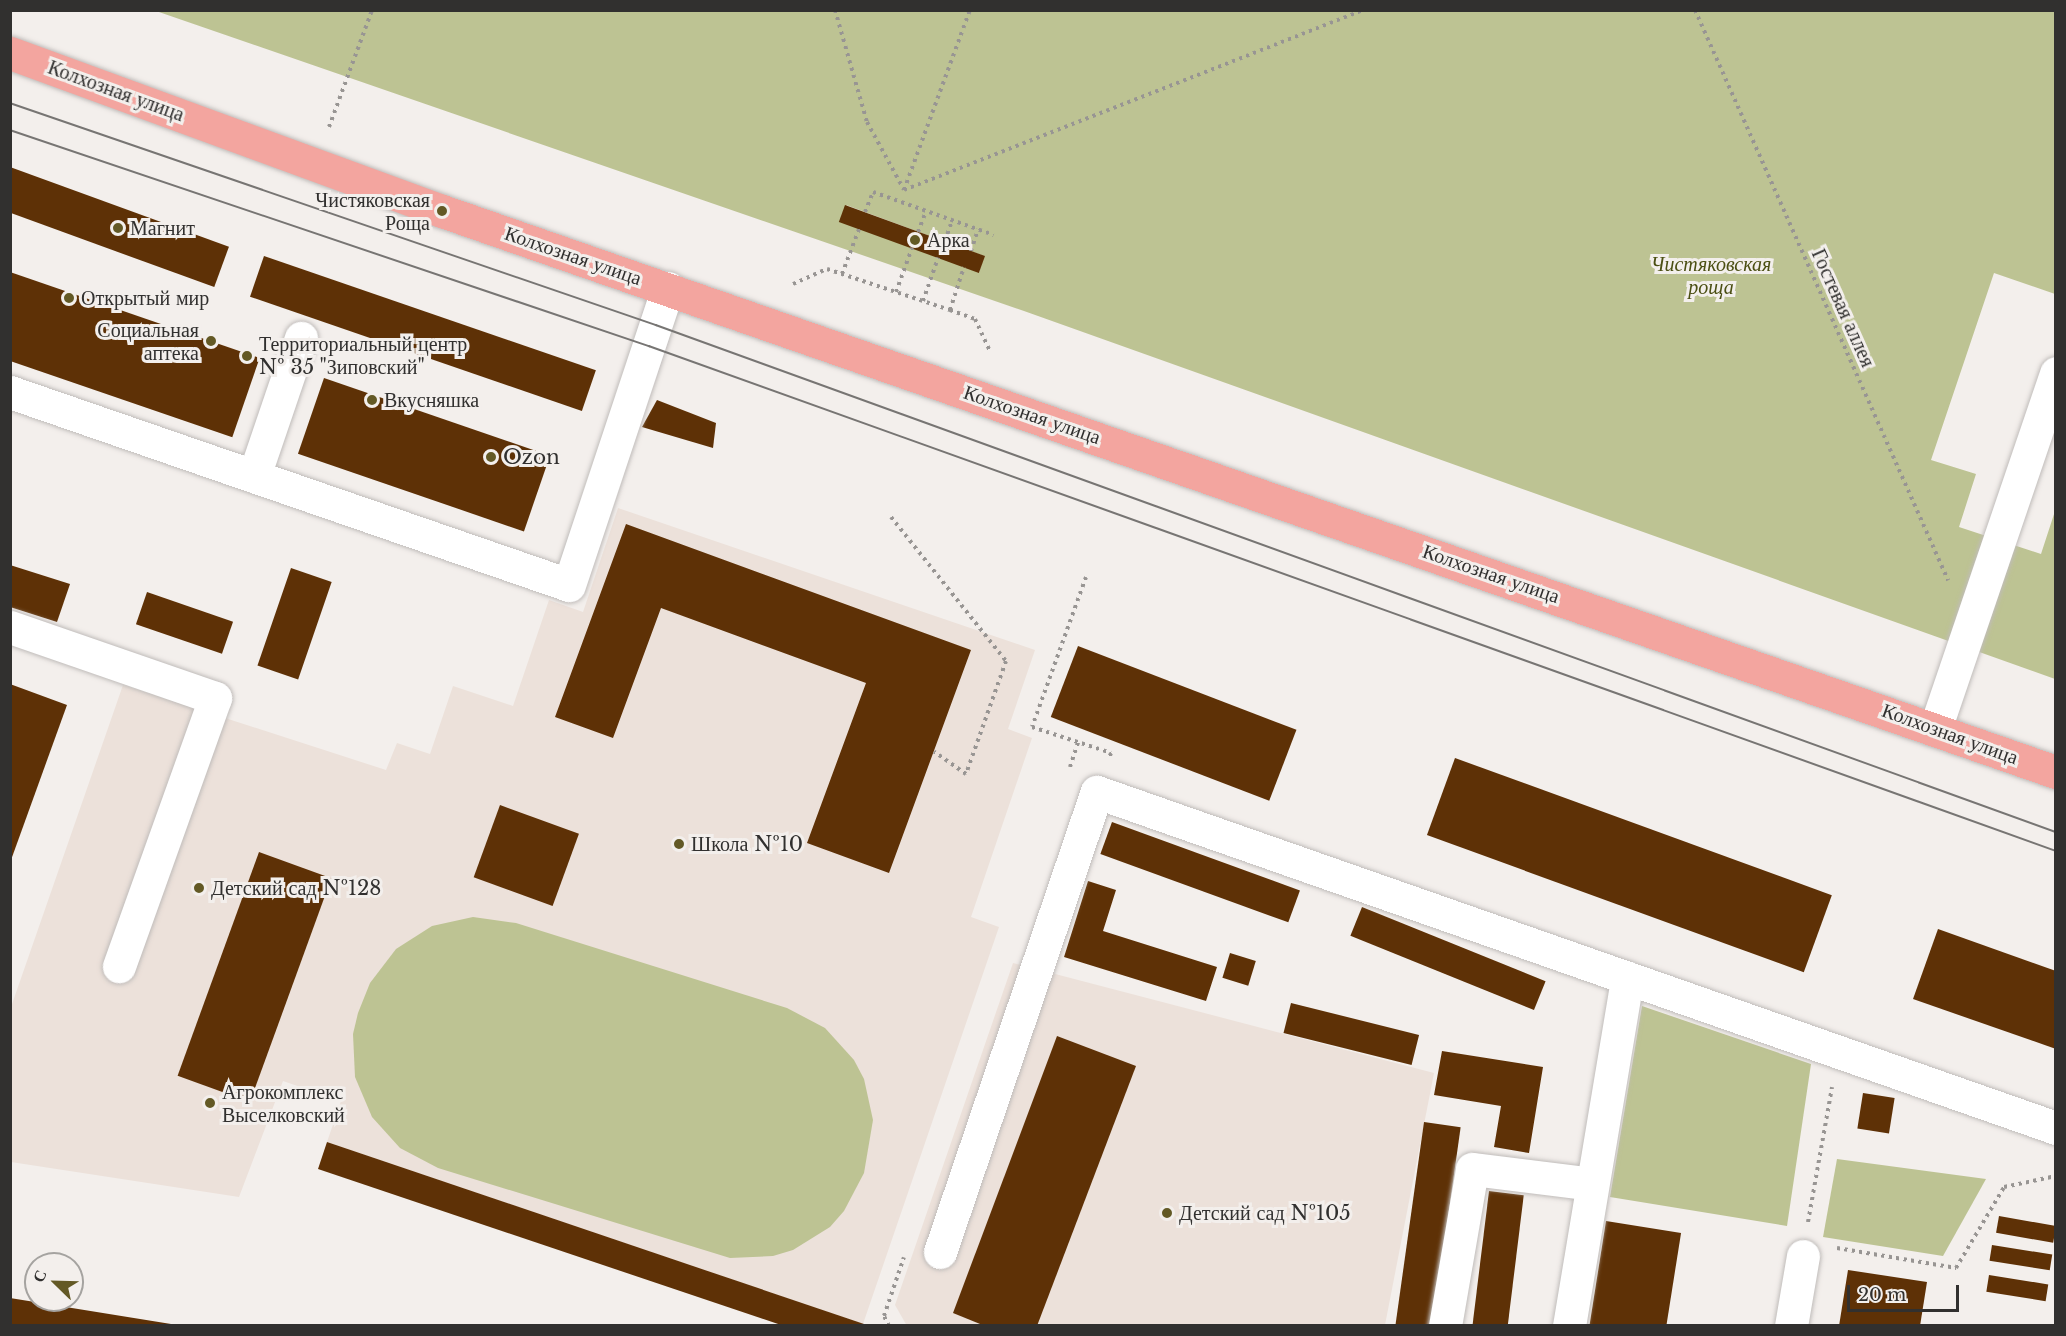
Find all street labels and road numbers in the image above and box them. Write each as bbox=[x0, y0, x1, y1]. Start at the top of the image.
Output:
street label: Колхозная улица bbox=[45, 55, 187, 127]
street label: Колхозная улица bbox=[501, 221, 645, 291]
street label: Гостевая аллея bbox=[1806, 245, 1880, 371]
street label: Колхозная улица bbox=[960, 380, 1104, 450]
street label: Колхозная улица bbox=[1419, 539, 1563, 609]
street label: Колхозная улица bbox=[1879, 698, 2021, 770]

